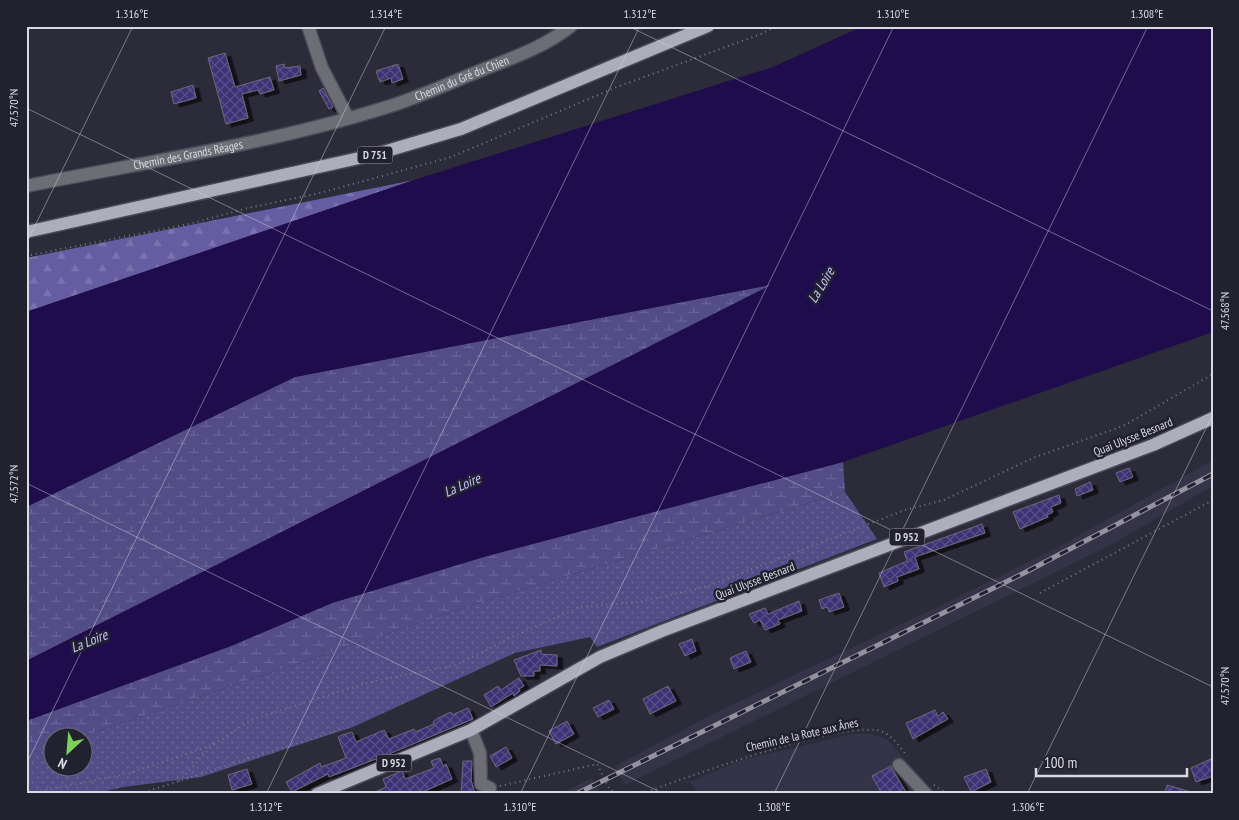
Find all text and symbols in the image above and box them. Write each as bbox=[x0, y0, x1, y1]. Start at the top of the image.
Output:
text: 1.316°E bbox=[116, 6, 149, 21]
text: 1.314°E bbox=[370, 6, 403, 21]
text: 1.312°E bbox=[624, 6, 657, 21]
text: 1.310°E bbox=[877, 6, 910, 21]
text: 1.308°E bbox=[1131, 6, 1164, 21]
street label: Chemin du Gré du Chien bbox=[413, 52, 511, 104]
text: 47.570°N bbox=[6, 89, 21, 127]
street label: Chemin des Grands Réages bbox=[132, 136, 244, 172]
road number: D 751 bbox=[358, 146, 392, 164]
water label: La Loire bbox=[803, 263, 839, 306]
text: 47.568°N bbox=[1217, 292, 1232, 330]
street label: Quai Ulysse Besnard bbox=[1091, 414, 1175, 459]
text: 47.572°N bbox=[6, 465, 21, 503]
water label: La Loire bbox=[441, 469, 484, 501]
road number: D 952 bbox=[890, 528, 924, 546]
street label: Quai Ulysse Besnard bbox=[713, 558, 797, 603]
water label: La Loire bbox=[68, 625, 111, 656]
text: 47.570°N bbox=[1217, 667, 1232, 705]
street label: Chemin de la Rote aux Ânes bbox=[744, 714, 860, 755]
north arrow bbox=[42, 728, 92, 778]
scale bar bbox=[1036, 745, 1188, 777]
text: 100 m bbox=[1044, 753, 1077, 772]
text: N bbox=[55, 754, 70, 773]
road number: D 952 bbox=[376, 754, 412, 771]
text: 1.312°E bbox=[250, 799, 283, 814]
text: 1.310°E bbox=[504, 799, 537, 814]
text: 1.308°E bbox=[758, 799, 791, 814]
text: 1.306°E bbox=[1012, 799, 1045, 814]

